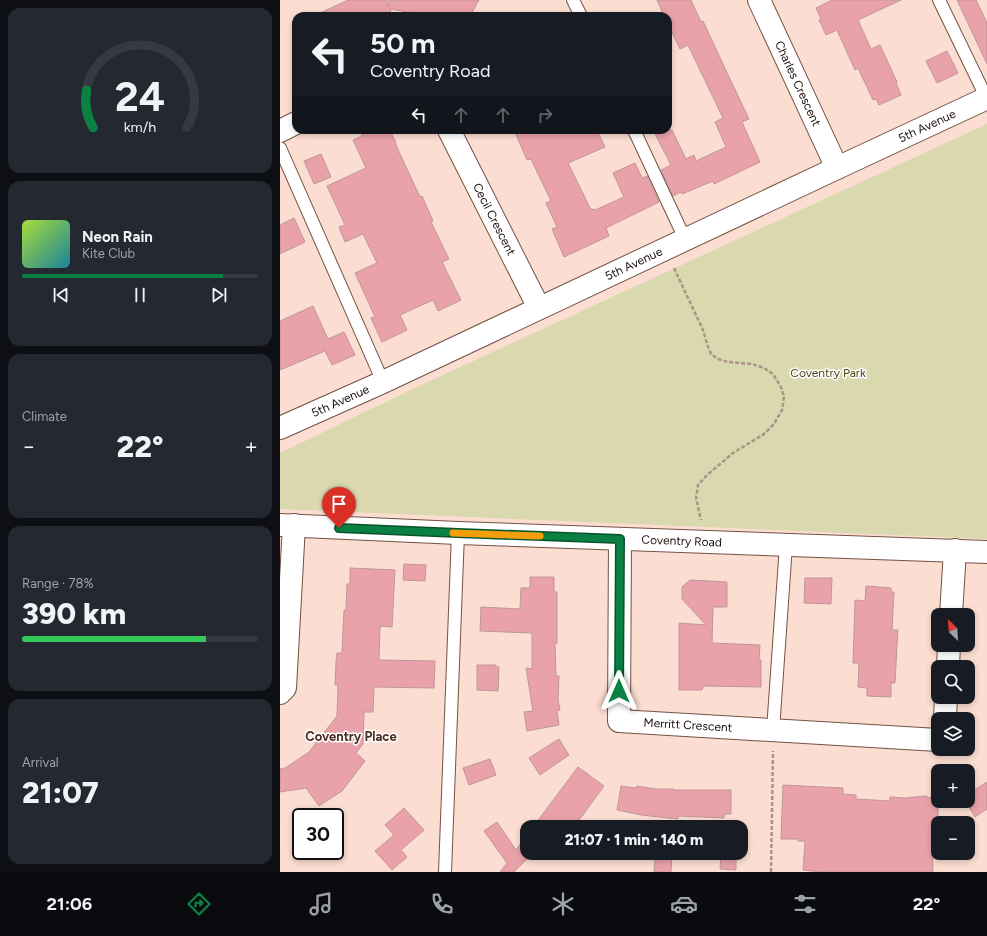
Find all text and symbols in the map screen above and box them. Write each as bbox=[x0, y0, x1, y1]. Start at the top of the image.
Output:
text: 50 m bbox=[370, 26, 436, 60]
icon: left bbox=[304, 28, 356, 80]
street label: Charles Crescent bbox=[772, 39, 824, 129]
text: Coventry Road bbox=[370, 60, 490, 82]
text: 24 bbox=[115, 71, 165, 121]
icon: left bbox=[408, 104, 430, 126]
icon: ahead bbox=[450, 104, 472, 126]
icon: ahead bbox=[492, 104, 514, 126]
icon: right bbox=[534, 104, 556, 126]
street label: 5th Avenue bbox=[896, 106, 958, 145]
text: km/h bbox=[124, 118, 156, 136]
street label: Cecil Crescent bbox=[470, 181, 518, 258]
text: Neon Rain bbox=[82, 228, 153, 246]
street label: 5th Avenue bbox=[603, 244, 665, 283]
text: Kite Club bbox=[82, 246, 135, 261]
icon: previous bbox=[50, 284, 72, 306]
icon: pause bbox=[129, 284, 151, 306]
icon: next bbox=[208, 284, 230, 306]
park label: Coventry Park bbox=[790, 366, 866, 380]
street label: 5th Avenue bbox=[309, 382, 372, 420]
text: Climate bbox=[22, 409, 67, 424]
text: 22° bbox=[117, 428, 163, 465]
text: − bbox=[22, 433, 36, 460]
text: + bbox=[244, 433, 258, 460]
pin bbox=[322, 487, 356, 528]
icon: arrive bbox=[328, 493, 350, 515]
street label: Coventry Road bbox=[641, 533, 722, 549]
text: Range · 78% bbox=[22, 576, 94, 591]
text: 390 km bbox=[22, 595, 126, 632]
north arrow bbox=[931, 608, 975, 652]
map controls bbox=[931, 608, 975, 860]
button: search bbox=[931, 660, 975, 704]
position arrow bbox=[598, 670, 640, 712]
button: layers bbox=[931, 712, 975, 756]
street label: Merritt Crescent bbox=[643, 715, 733, 735]
district label: Coventry Place bbox=[305, 729, 397, 744]
text: Arrival bbox=[22, 755, 59, 770]
button: + bbox=[931, 764, 975, 808]
text: 21:07 bbox=[22, 774, 99, 811]
speed limit sign: 30 bbox=[292, 808, 344, 860]
button: − bbox=[931, 816, 975, 860]
text: 21:07 · 1 min · 140 m bbox=[565, 831, 703, 849]
icon: directions bbox=[185, 890, 213, 918]
icon: music bbox=[307, 890, 335, 918]
icon: phone bbox=[428, 890, 456, 918]
icon: climate bbox=[549, 890, 577, 918]
icon: car bbox=[670, 890, 698, 918]
icon: filters bbox=[791, 890, 819, 918]
text: 21:06 bbox=[47, 893, 92, 915]
text: 22° bbox=[913, 893, 940, 915]

